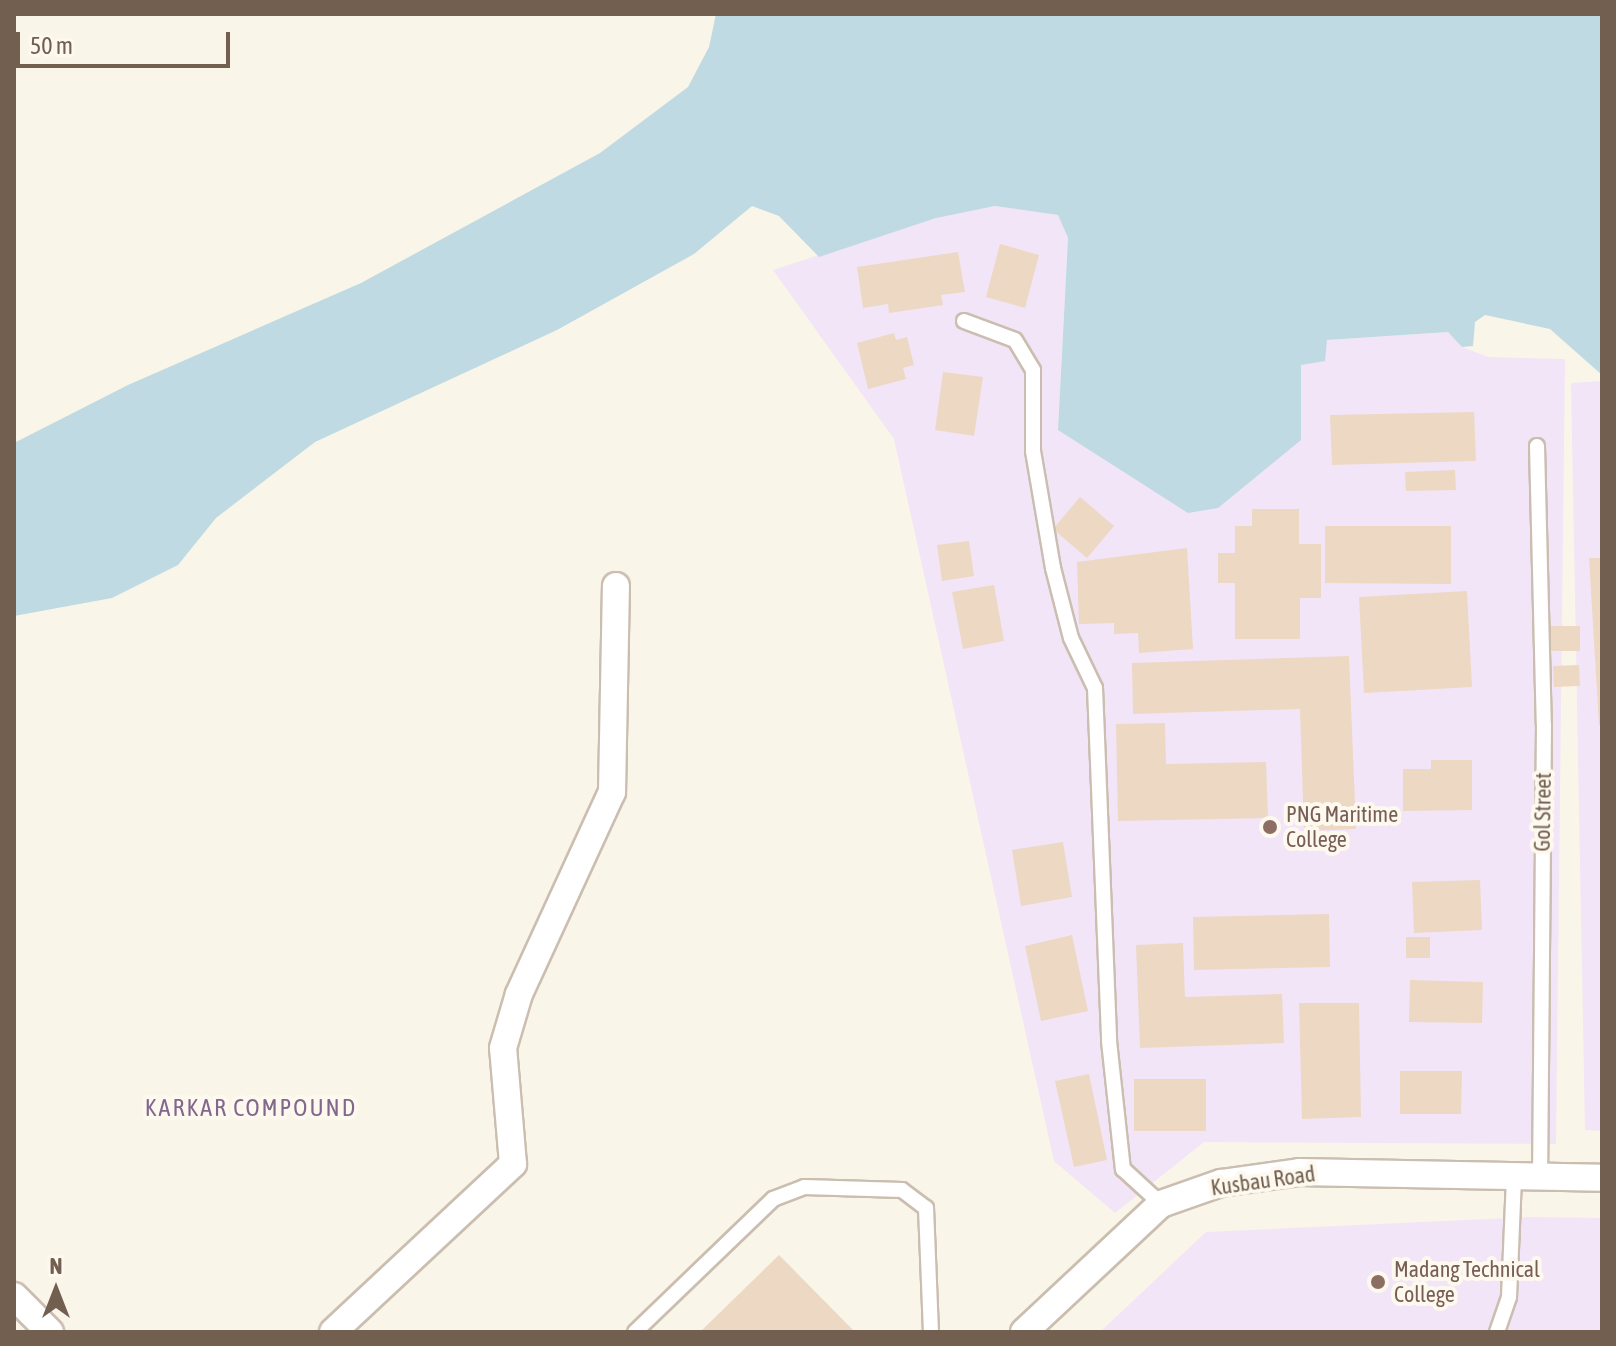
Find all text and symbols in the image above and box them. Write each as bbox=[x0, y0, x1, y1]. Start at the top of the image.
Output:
scale bar bbox=[20, 16, 234, 66]
text: 50 m bbox=[30, 32, 73, 59]
street label: Gol Street bbox=[1529, 772, 1557, 852]
place label: PNG Maritime College bbox=[1286, 801, 1398, 852]
marker: PNG Maritime College bbox=[1261, 818, 1279, 836]
district label: KARKAR COMPOUND bbox=[145, 1094, 357, 1122]
street label: Kusbau Road bbox=[1209, 1161, 1317, 1201]
north arrow bbox=[16, 1250, 96, 1330]
text: N bbox=[50, 1253, 62, 1279]
place label: Madang Technical College bbox=[1394, 1256, 1540, 1308]
marker: Madang Technical College bbox=[1369, 1273, 1387, 1291]

